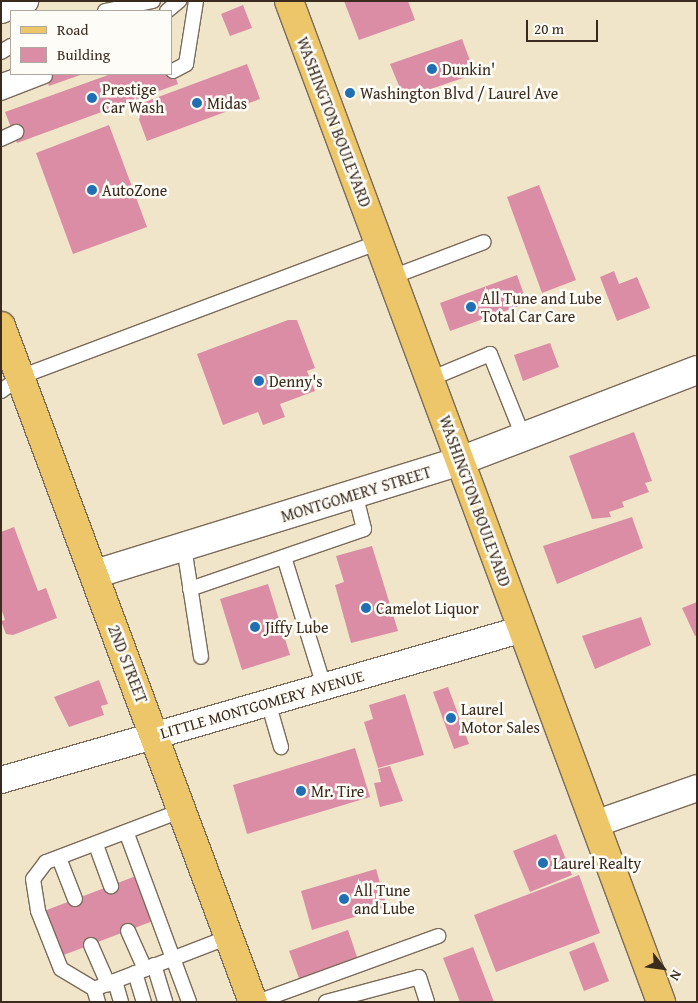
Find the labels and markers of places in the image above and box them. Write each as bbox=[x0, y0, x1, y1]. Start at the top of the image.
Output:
place label: Dunkin' bbox=[442, 59, 495, 79]
marker: Dunkin' bbox=[426, 63, 438, 75]
place label: Prestige Car Wash bbox=[102, 79, 164, 117]
place label: Washington Blvd / Laurel Ave bbox=[360, 83, 558, 103]
marker: Washington Blvd / Laurel Ave bbox=[344, 87, 356, 99]
marker: Prestige Car Wash bbox=[86, 92, 98, 104]
place label: Midas bbox=[207, 93, 247, 113]
marker: Midas bbox=[191, 97, 203, 109]
place label: AutoZone bbox=[102, 180, 167, 200]
marker: AutoZone bbox=[86, 184, 98, 196]
place label: All Tune and Lube Total Car Care bbox=[481, 288, 602, 326]
marker: All Tune and Lube Total Car Care bbox=[465, 301, 477, 313]
place label: Denny's bbox=[269, 371, 323, 391]
marker: Denny's bbox=[253, 375, 265, 387]
place label: Camelot Liquor bbox=[376, 598, 479, 618]
marker: Camelot Liquor bbox=[360, 602, 372, 614]
place label: Jiffy Lube bbox=[265, 617, 329, 637]
marker: Jiffy Lube bbox=[249, 621, 261, 633]
place label: Laurel Motor Sales bbox=[461, 699, 540, 737]
marker: Laurel Motor Sales bbox=[445, 712, 457, 724]
place label: Mr. Tire bbox=[311, 781, 364, 801]
marker: Mr. Tire bbox=[295, 785, 307, 797]
place label: Laurel Realty bbox=[553, 853, 641, 873]
marker: Laurel Realty bbox=[537, 857, 549, 869]
place label: All Tune and Lube bbox=[354, 880, 415, 918]
marker: All Tune and Lube bbox=[338, 893, 350, 905]

